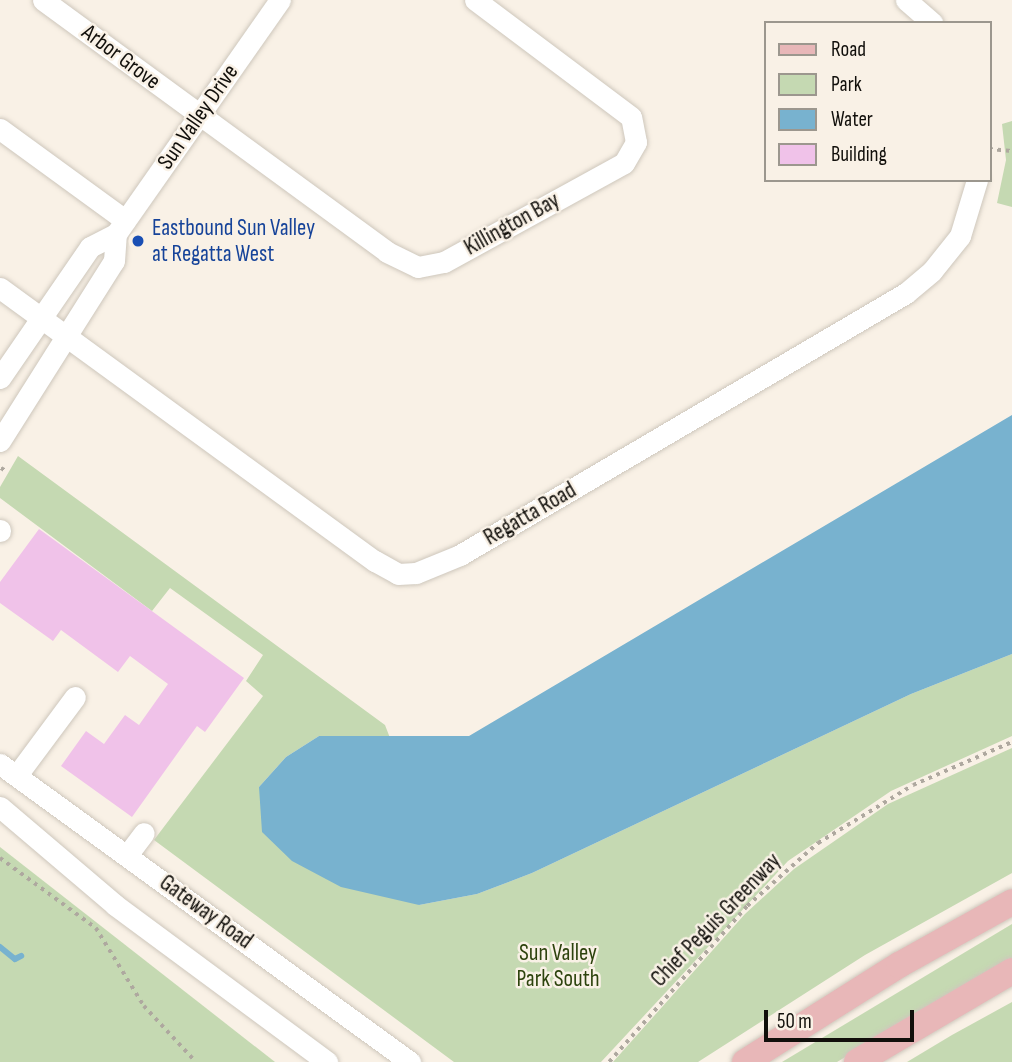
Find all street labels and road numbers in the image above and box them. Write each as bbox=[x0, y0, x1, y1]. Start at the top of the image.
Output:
street label: Arbor Grove bbox=[76, 19, 166, 95]
street label: Sun Valley Drive bbox=[152, 59, 244, 175]
street label: Killington Bay bbox=[460, 187, 564, 261]
street label: Regatta Road bbox=[479, 477, 581, 551]
street label: Chief Peguis Greenway bbox=[645, 847, 787, 993]
street label: Gateway Road bbox=[154, 869, 258, 955]

